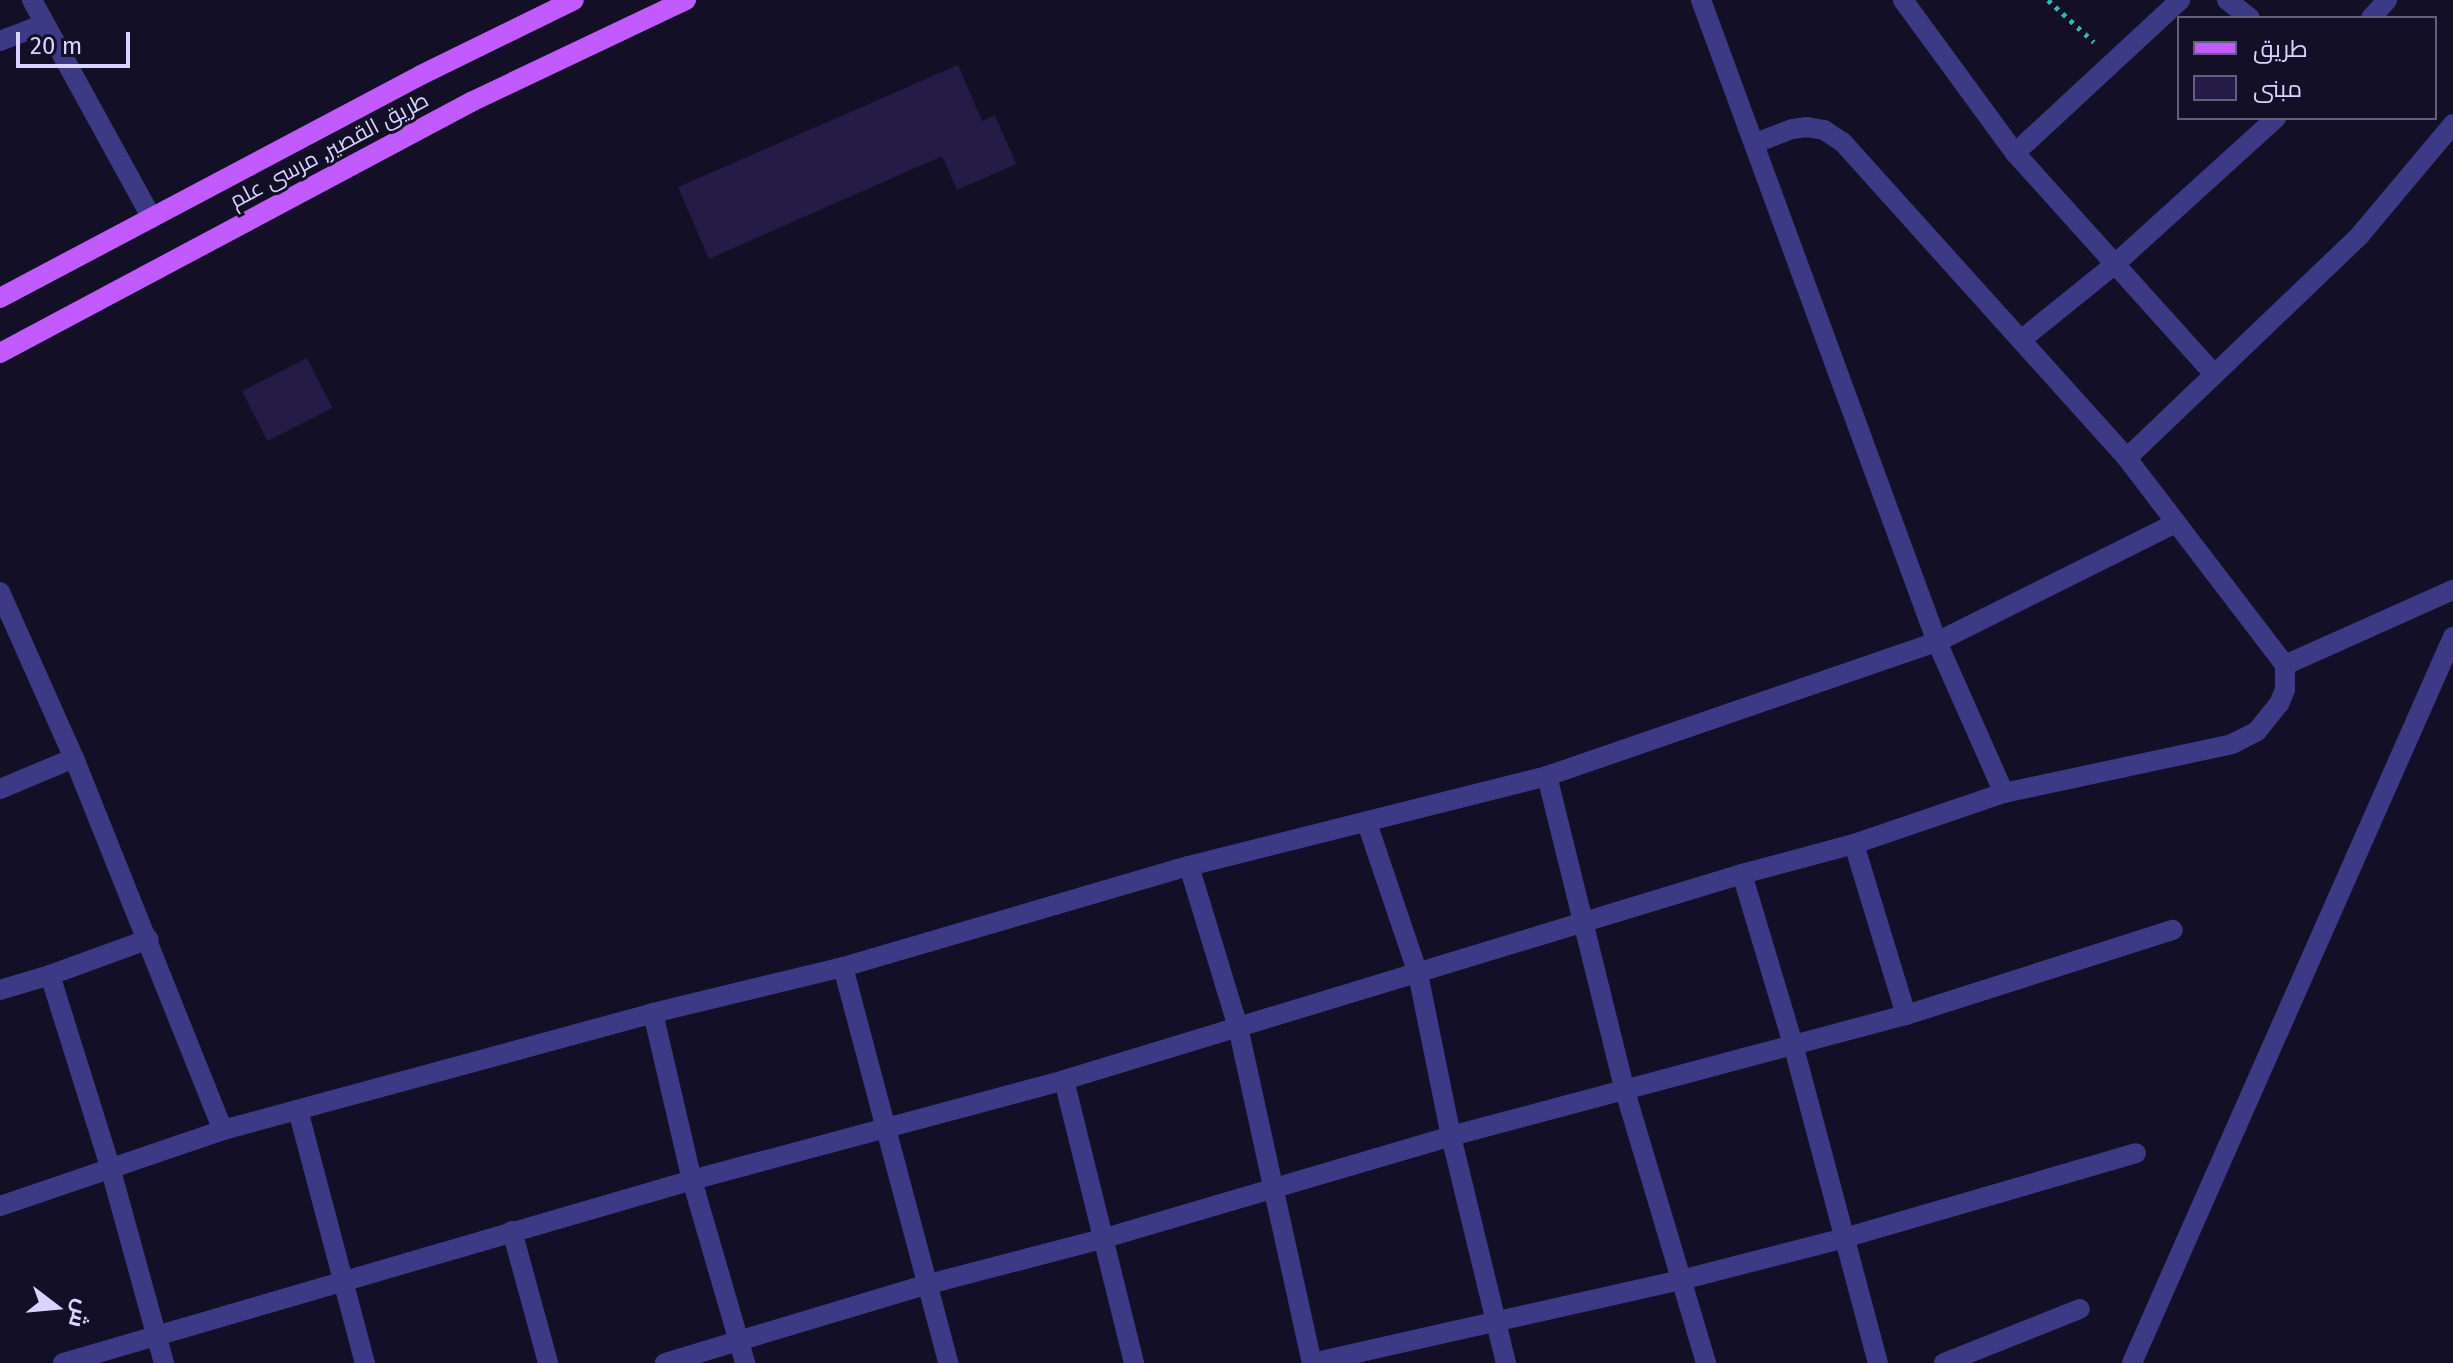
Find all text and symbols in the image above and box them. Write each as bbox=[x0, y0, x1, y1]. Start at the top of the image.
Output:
scale bar bbox=[20, 16, 134, 66]
legend bbox=[2177, 16, 2437, 120]
text: 20 m bbox=[30, 32, 82, 60]
text: طريق bbox=[2253, 35, 2308, 63]
text: مبنى bbox=[2253, 75, 2302, 103]
street label: طريق القصير, مرسى علم bbox=[225, 86, 433, 214]
north arrow bbox=[16, 1267, 96, 1347]
text: ش bbox=[63, 1296, 96, 1331]

